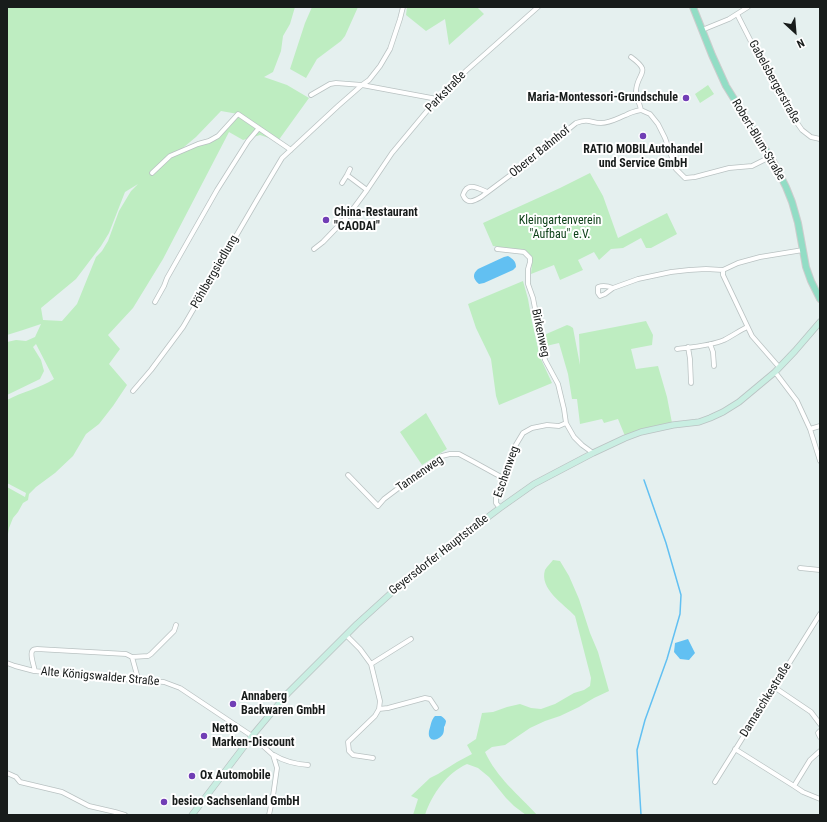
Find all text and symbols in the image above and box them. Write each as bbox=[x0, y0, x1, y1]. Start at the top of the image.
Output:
north arrow bbox=[775, 12, 815, 52]
text: N bbox=[795, 36, 806, 51]
street label: Gabelsbergerstraße bbox=[745, 38, 803, 126]
street label: Parkstraße bbox=[423, 68, 469, 116]
place label: Maria-Montessori-Grundschule bbox=[527, 91, 678, 105]
marker: Maria-Montessori-Grundschule bbox=[681, 93, 691, 103]
street label: Robert-Blum-Straße bbox=[728, 97, 788, 183]
street label: Oberer Bahnhof bbox=[507, 123, 573, 181]
marker: RATIO MOBILAutohandel und Service GmbH bbox=[638, 131, 648, 141]
place label: RATIO MOBILAutohandel und Service GmbH bbox=[583, 143, 703, 171]
place label: China-Restaurant "CAODAI" bbox=[334, 206, 418, 234]
park label: Kleingartenverein "Aufbau" e.V. bbox=[519, 214, 601, 242]
marker: China-Restaurant "CAODAI" bbox=[321, 215, 331, 225]
street label: Pöhlbergsiedlung bbox=[188, 233, 242, 311]
street label: Birkenweg bbox=[528, 308, 552, 358]
street label: Eschenweg bbox=[491, 444, 523, 500]
street label: Tannenweg bbox=[394, 453, 446, 495]
street label: Geyersdorfer Hauptstraße bbox=[386, 512, 492, 598]
street label: Damaschkestraße bbox=[737, 660, 795, 740]
street label: Alte Königswalder Straße bbox=[40, 665, 160, 689]
place label: Annaberg Backwaren GmbH bbox=[241, 690, 325, 718]
marker: Annaberg Backwaren GmbH bbox=[228, 699, 238, 709]
place label: Netto Marken-Discount bbox=[212, 722, 295, 750]
marker: Netto Marken-Discount bbox=[199, 731, 209, 741]
place label: Ox Automobile bbox=[200, 769, 271, 783]
marker: Ox Automobile bbox=[187, 771, 197, 781]
place label: besico Sachsenland GmbH bbox=[172, 795, 300, 809]
marker: besico Sachsenland GmbH bbox=[159, 797, 169, 807]

